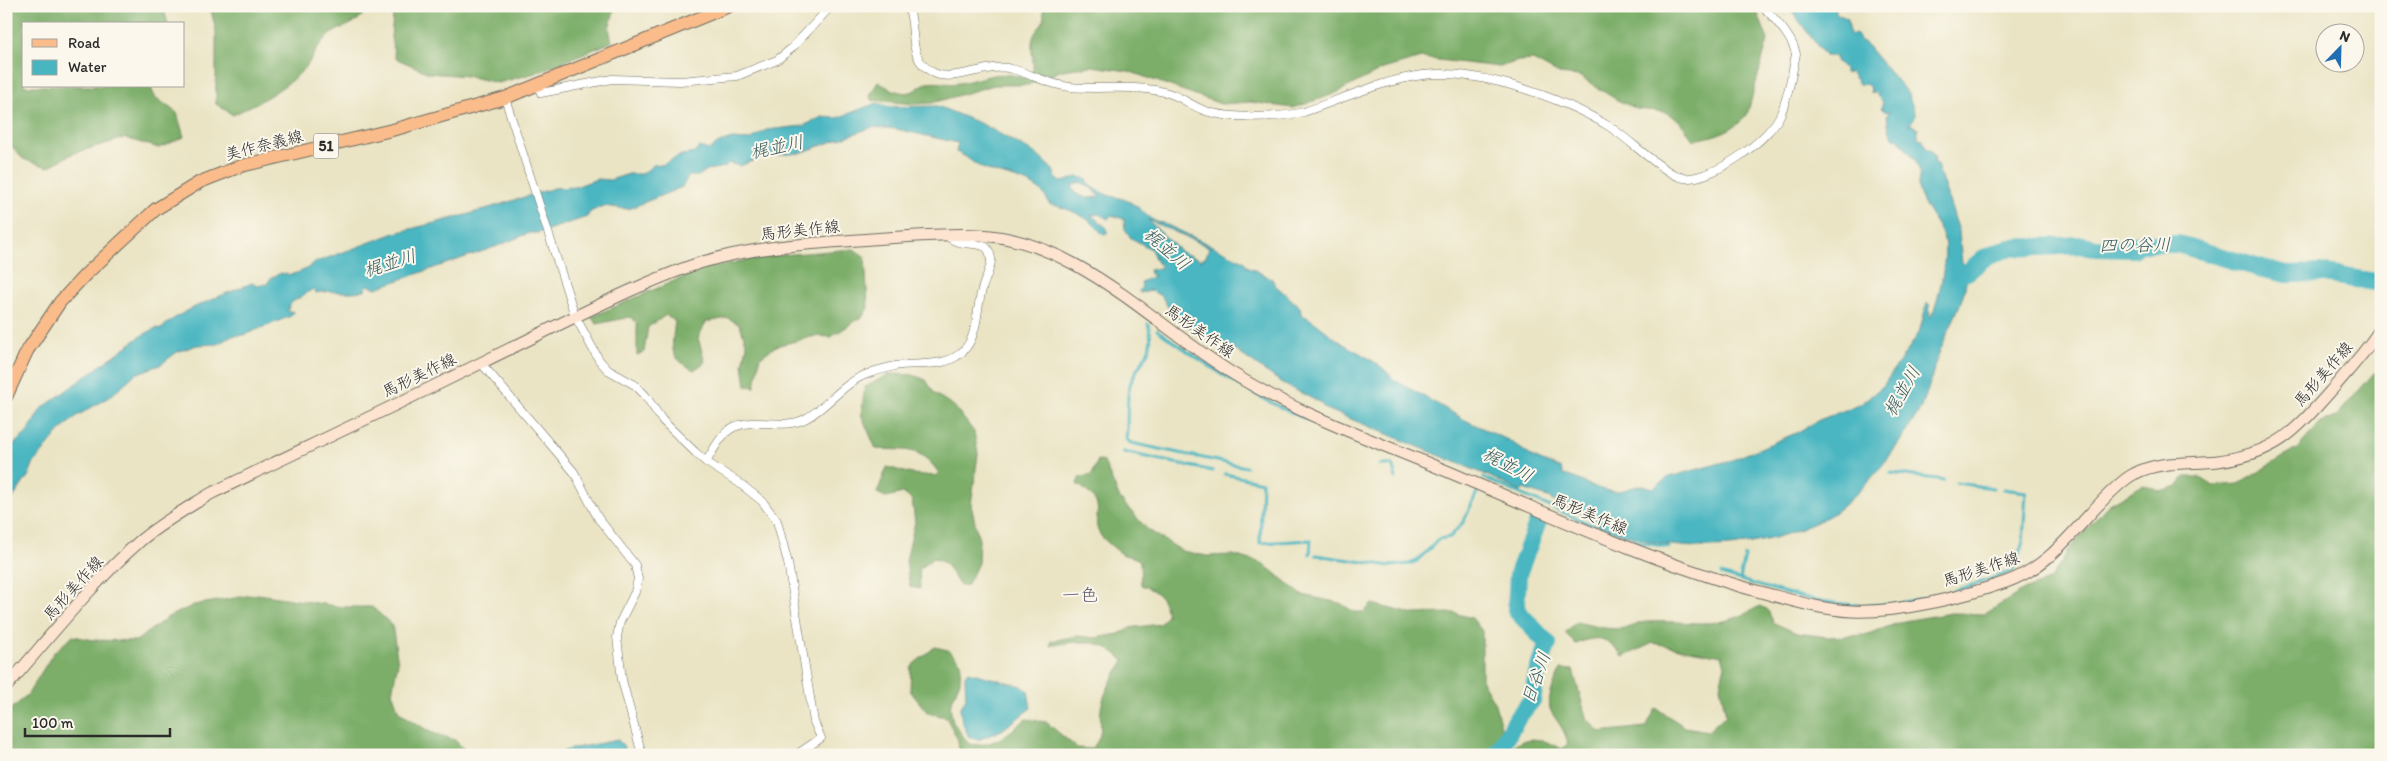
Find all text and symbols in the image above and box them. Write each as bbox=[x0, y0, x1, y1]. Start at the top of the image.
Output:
legend bbox=[22, 22, 185, 88]
north arrow bbox=[2314, 22, 2364, 72]
text: N bbox=[2337, 27, 2353, 46]
text: Road bbox=[68, 34, 101, 52]
text: Water bbox=[68, 58, 107, 76]
street label: 美作奈義線 bbox=[223, 126, 305, 164]
water label: 梶並川 bbox=[748, 131, 806, 163]
road number: 51 bbox=[314, 134, 338, 158]
street label: 馬形美作線 bbox=[759, 216, 841, 244]
water label: 梶並川 bbox=[1139, 223, 1195, 275]
water label: 四の谷川 bbox=[2099, 233, 2171, 257]
water label: 梶並川 bbox=[361, 245, 419, 281]
street label: 馬形美作線 bbox=[1162, 300, 1238, 362]
street label: 馬形美作線 bbox=[2290, 338, 2356, 410]
street label: 馬形美作線 bbox=[379, 349, 459, 401]
water label: 梶並川 bbox=[1879, 362, 1925, 420]
water label: 梶並川 bbox=[1479, 443, 1537, 487]
street label: 馬形美作線 bbox=[1549, 490, 1631, 538]
street label: 馬形美作線 bbox=[1940, 548, 2022, 590]
street label: 馬形美作線 bbox=[39, 552, 107, 624]
district label: 一色 bbox=[1062, 584, 1098, 606]
water label: 日谷川 bbox=[1516, 649, 1556, 707]
scale bar bbox=[25, 706, 170, 738]
text: 100 m bbox=[32, 714, 74, 732]

